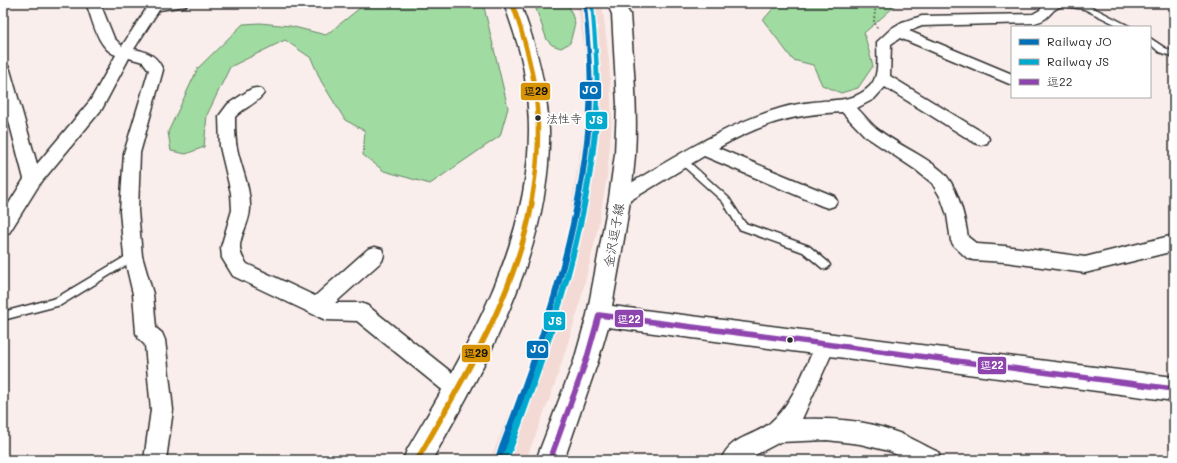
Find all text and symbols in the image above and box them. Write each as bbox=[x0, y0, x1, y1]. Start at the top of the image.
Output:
legend bbox=[1011, 26, 1151, 98]
text: Railway JO bbox=[1047, 33, 1112, 49]
text: Railway JS bbox=[1047, 53, 1109, 69]
text: 逗22 bbox=[1047, 73, 1072, 89]
line badge: JO bbox=[579, 81, 602, 100]
line badge: 逗29 bbox=[520, 82, 551, 101]
text: JO bbox=[582, 82, 598, 97]
text: 逗29 bbox=[524, 83, 548, 98]
place label: 法性寺 bbox=[546, 110, 582, 126]
line badge: JS bbox=[585, 111, 608, 130]
text: JS bbox=[589, 112, 603, 127]
marker: 法性寺 bbox=[533, 113, 543, 123]
street label: 金沢逗子線 bbox=[599, 201, 627, 268]
line badge: 逗22 bbox=[614, 309, 644, 328]
line badge: JS bbox=[543, 311, 566, 331]
text: 逗22 bbox=[617, 311, 641, 326]
text: JS bbox=[548, 313, 562, 328]
unlabelled marker bbox=[785, 335, 795, 345]
line badge: JO bbox=[526, 340, 549, 359]
text: JO bbox=[530, 341, 546, 356]
line badge: 逗29 bbox=[461, 344, 491, 363]
text: 逗29 bbox=[464, 345, 488, 360]
line badge: 逗22 bbox=[977, 356, 1007, 375]
text: 逗22 bbox=[980, 357, 1004, 372]

